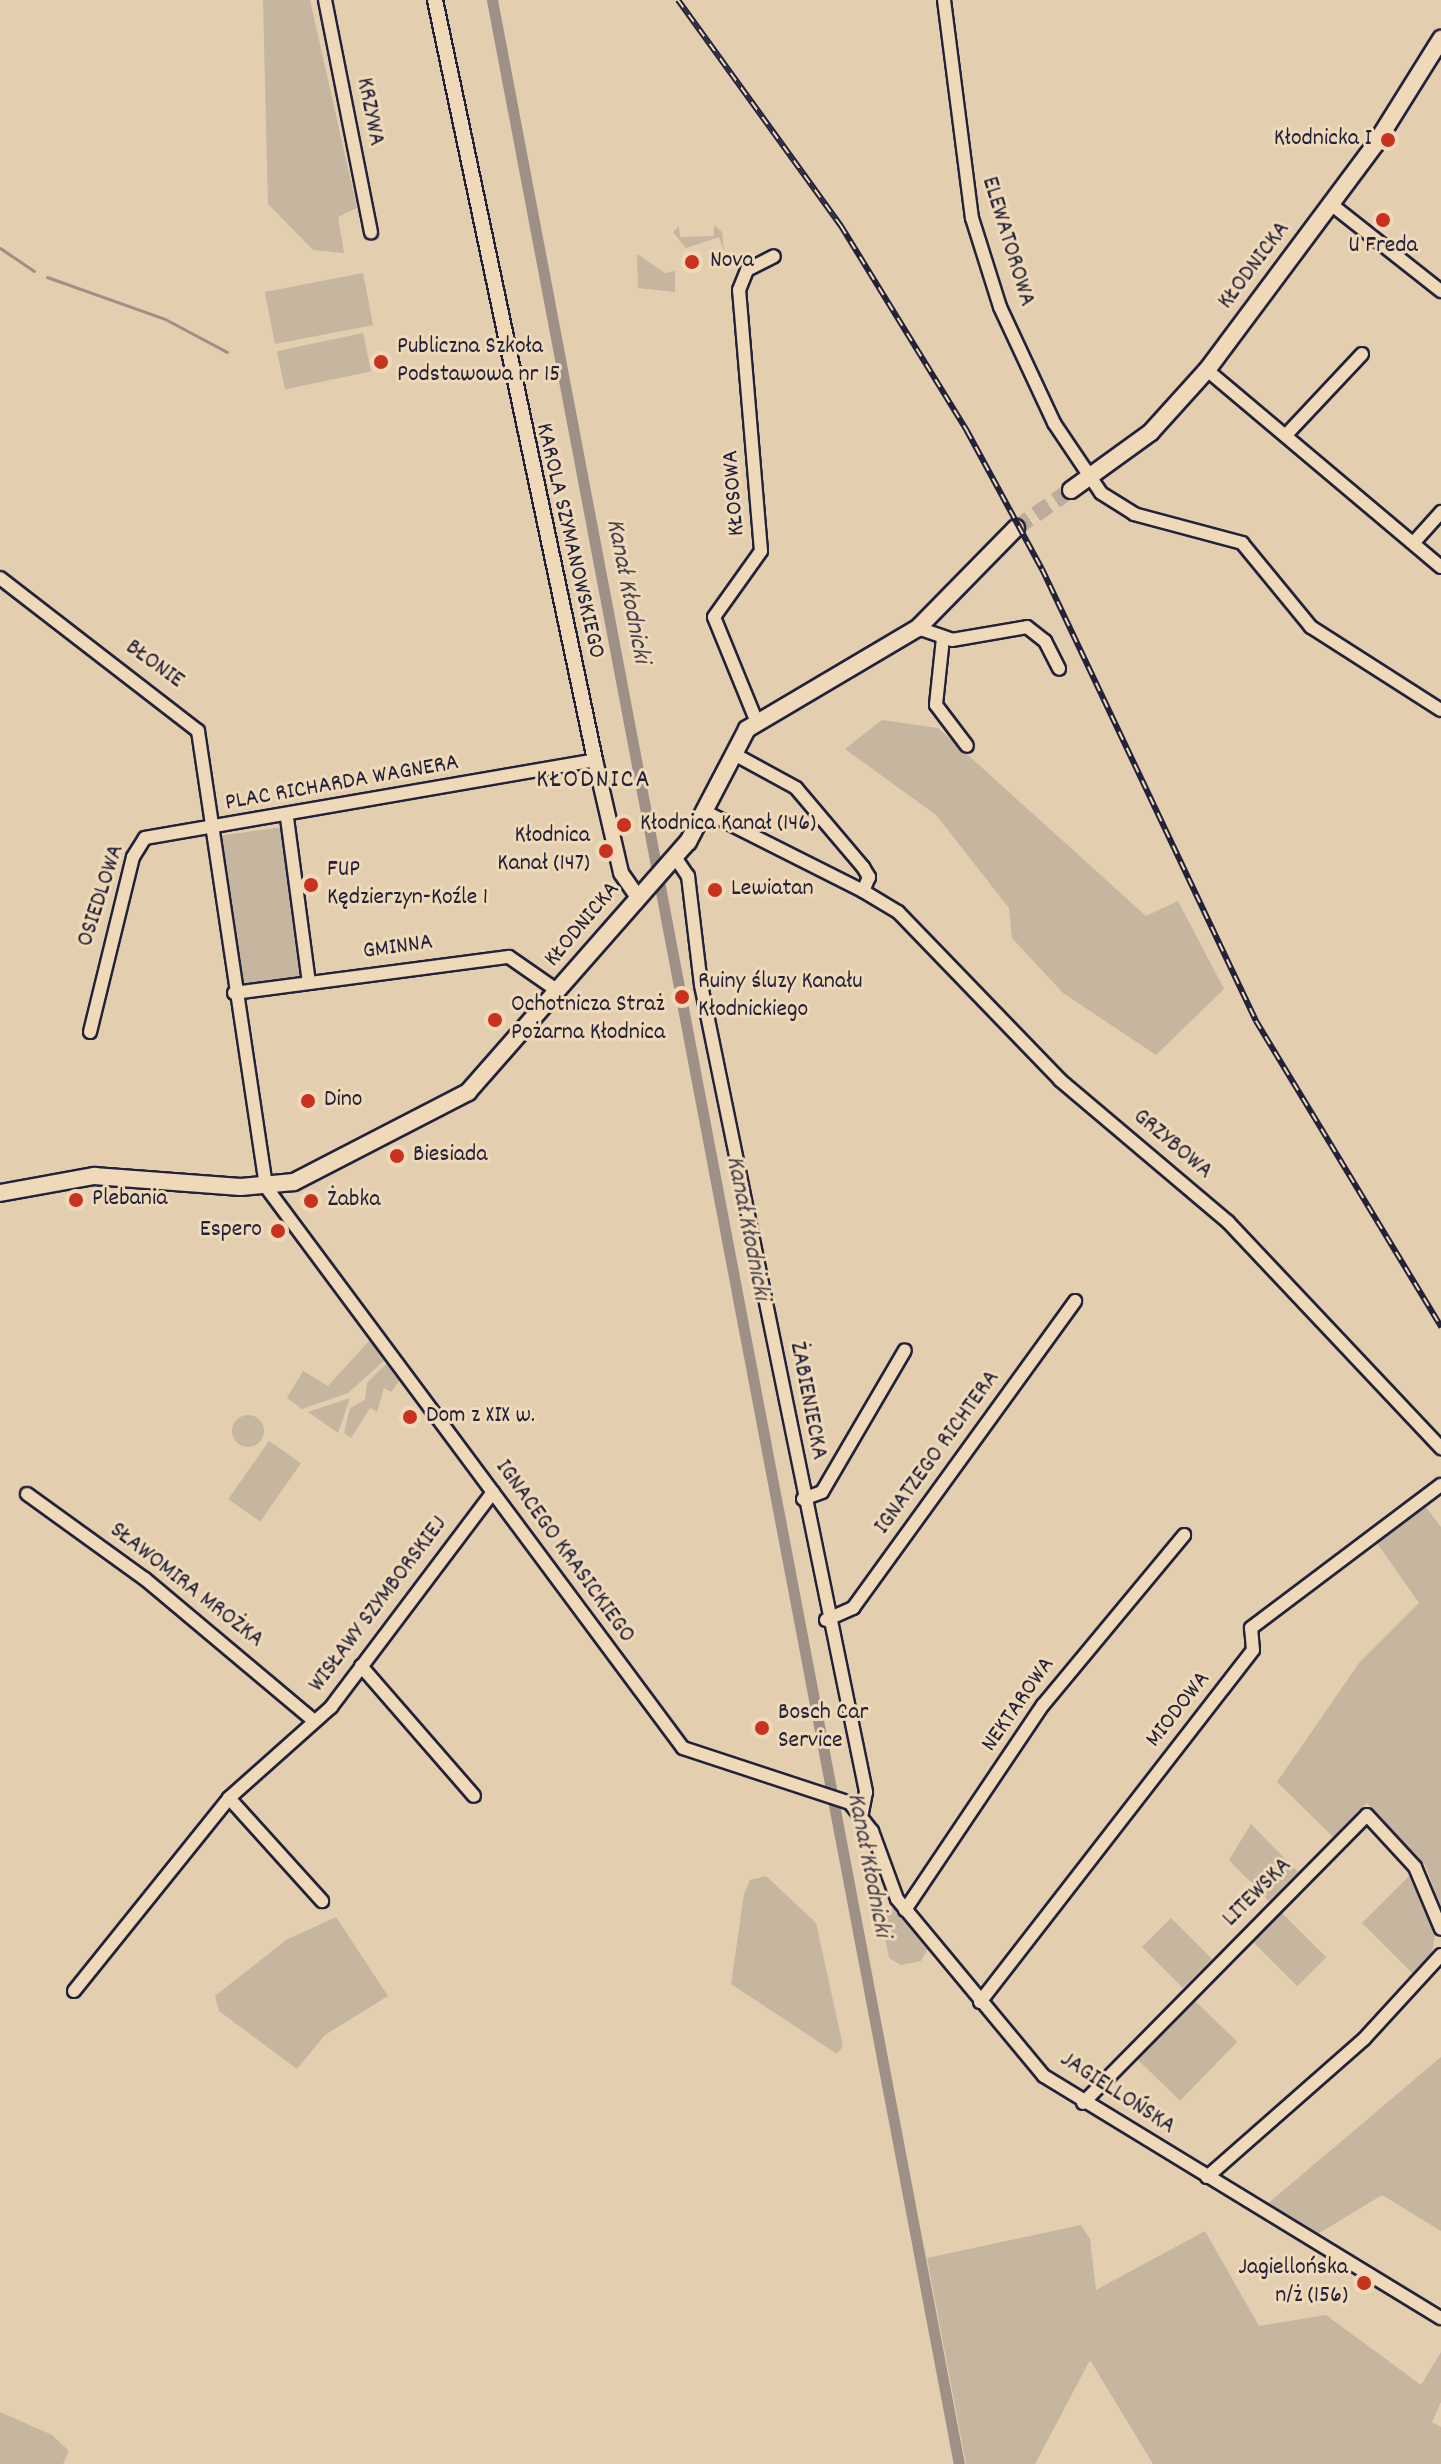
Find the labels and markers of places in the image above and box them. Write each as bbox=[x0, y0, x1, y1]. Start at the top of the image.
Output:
place label: Kłodnicka I bbox=[1274, 126, 1372, 154]
marker: Kłodnicka I bbox=[1379, 131, 1397, 149]
marker: U Freda bbox=[1374, 211, 1392, 229]
place label: U Freda bbox=[1348, 233, 1418, 261]
place label: Nova bbox=[710, 248, 754, 276]
marker: Nova bbox=[681, 251, 703, 273]
place label: Publiczna Szkoła Podstawowa nr 15 bbox=[397, 334, 560, 390]
marker: Publiczna Szkoła Podstawowa nr 15 bbox=[372, 353, 390, 371]
place label: Kłodnica Kanał (146) bbox=[640, 811, 816, 839]
marker: Kłodnica Kanał (146) bbox=[615, 816, 633, 834]
place label: Kłodnica Kanał (147) bbox=[497, 823, 590, 879]
marker: Kłodnica Kanał (147) bbox=[597, 842, 615, 860]
place label: FUP Kędzierzyn-Koźle 1 bbox=[327, 857, 488, 913]
marker: FUP Kędzierzyn-Koźle 1 bbox=[302, 876, 320, 894]
place label: Lewiatan bbox=[731, 876, 814, 904]
marker: Lewiatan bbox=[706, 881, 724, 899]
place label: Ruiny śluzy Kanału Kłodnickiego bbox=[698, 969, 863, 1025]
marker: Ruiny śluzy Kanału Kłodnickiego bbox=[673, 988, 691, 1006]
place label: Ochotnicza Straż Pożarna Kłodnica bbox=[511, 992, 665, 1048]
marker: Ochotnicza Straż Pożarna Kłodnica bbox=[486, 1011, 504, 1029]
place label: Dino bbox=[324, 1087, 363, 1115]
marker: Dino bbox=[299, 1092, 317, 1110]
place label: Biesiada bbox=[413, 1142, 488, 1170]
marker: Biesiada bbox=[388, 1147, 406, 1165]
place label: Plebania bbox=[92, 1186, 168, 1214]
place label: Żabka bbox=[327, 1187, 380, 1215]
marker: Plebania bbox=[67, 1191, 85, 1209]
marker: Żabka bbox=[302, 1192, 320, 1210]
place label: Espero bbox=[200, 1217, 262, 1245]
marker: Espero bbox=[269, 1222, 287, 1240]
place label: Dom z XIX w. bbox=[426, 1403, 535, 1431]
marker: Dom z XIX w. bbox=[401, 1408, 419, 1426]
place label: Bosch Car Service bbox=[778, 1700, 868, 1756]
marker: Bosch Car Service bbox=[753, 1719, 771, 1737]
place label: Jagiellońska n/ż (156) bbox=[1238, 2255, 1348, 2311]
marker: Jagiellońska n/ż (156) bbox=[1355, 2274, 1373, 2292]

